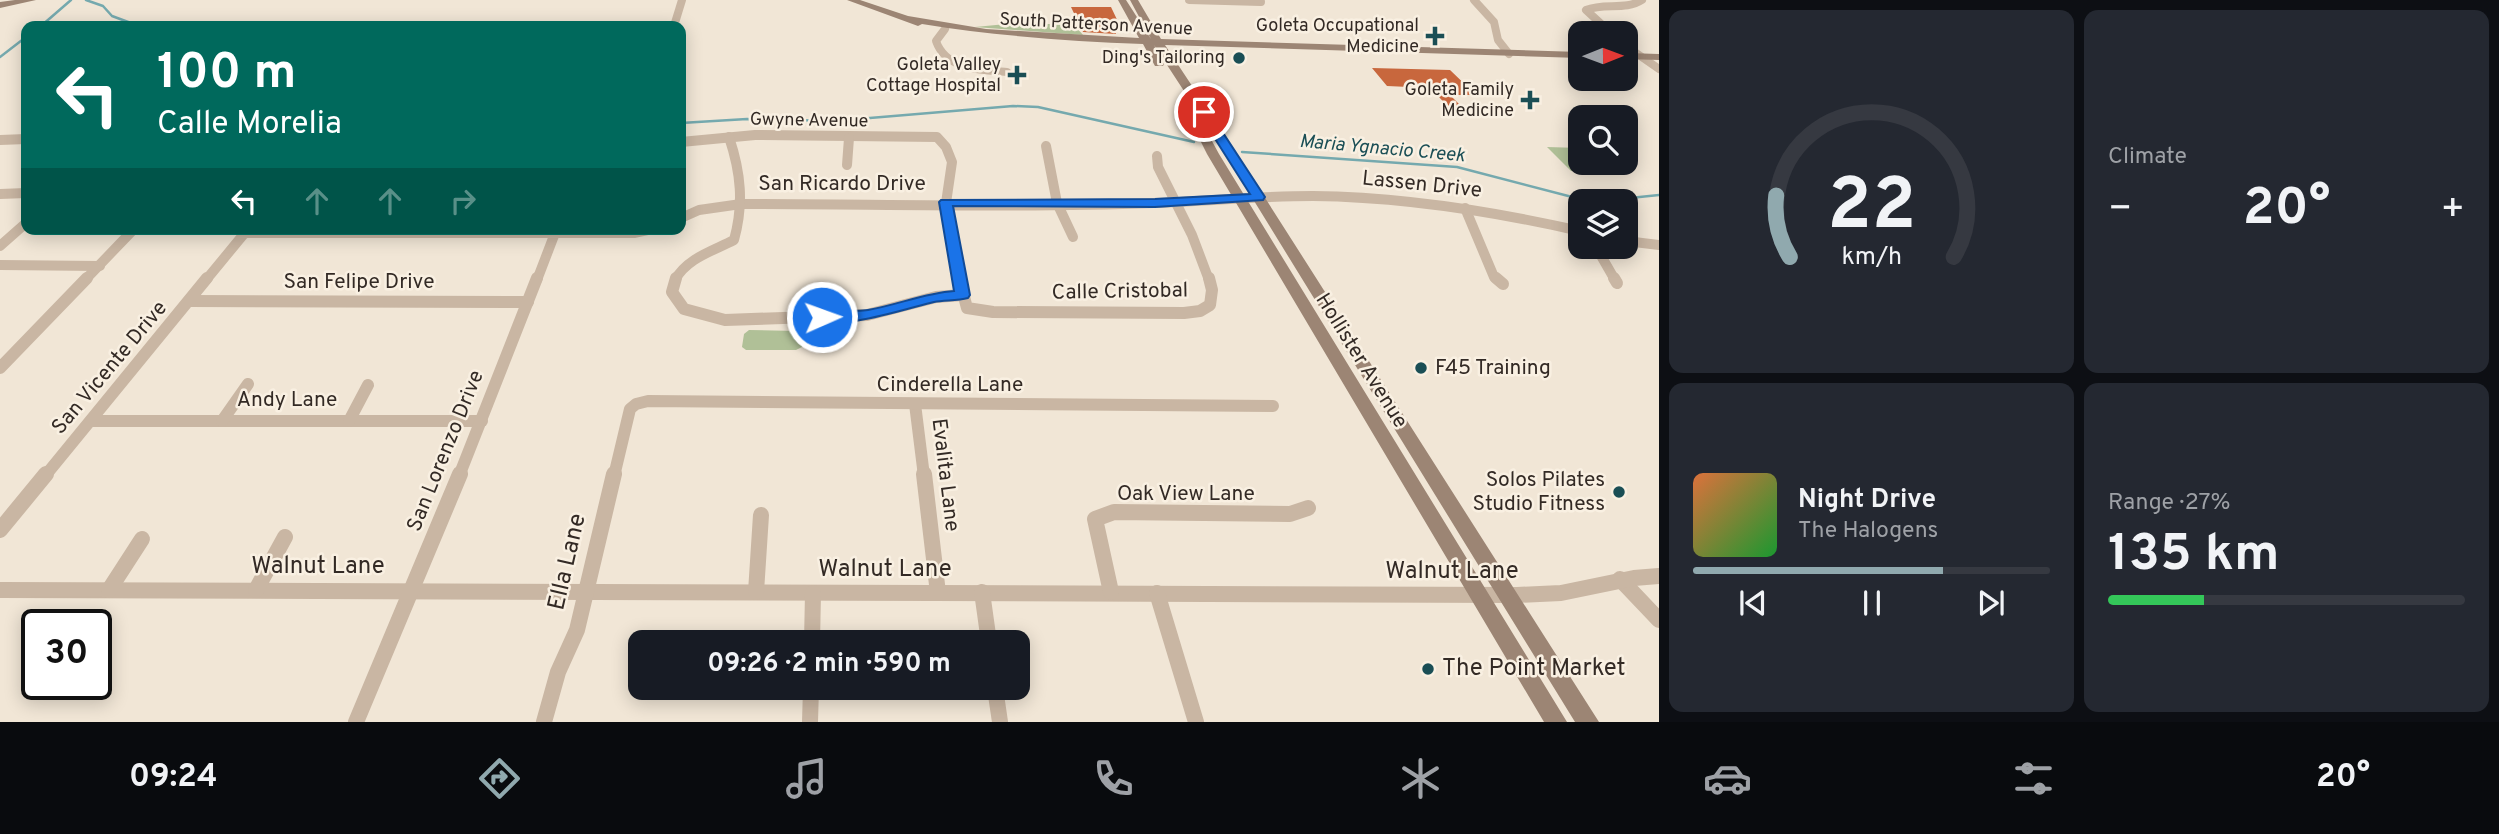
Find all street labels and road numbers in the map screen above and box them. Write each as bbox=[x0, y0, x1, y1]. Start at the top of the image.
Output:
street label: South Patterson Avenue bbox=[999, 8, 1193, 42]
street label: Gwyne Avenue bbox=[750, 108, 868, 134]
street label: Lassen Drive bbox=[1361, 165, 1483, 205]
street label: San Ricardo Drive bbox=[758, 171, 926, 198]
street label: San Felipe Drive bbox=[283, 269, 435, 296]
street label: Calle Cristobal bbox=[1051, 277, 1189, 307]
street label: Hollister Avenue bbox=[1309, 288, 1413, 434]
street label: San Vicente Drive bbox=[46, 296, 174, 440]
street label: San Lorenzo Drive bbox=[401, 366, 491, 536]
street label: Cinderella Lane bbox=[877, 372, 1023, 399]
street label: Andy Lane bbox=[237, 387, 337, 414]
street label: Evalita Lane bbox=[925, 417, 965, 533]
street label: Oak View Lane bbox=[1117, 481, 1255, 508]
street label: Ella Lane bbox=[542, 511, 594, 613]
street label: Walnut Lane bbox=[251, 552, 385, 582]
street label: Walnut Lane bbox=[818, 555, 952, 585]
street label: Walnut Lane bbox=[1385, 557, 1519, 587]

